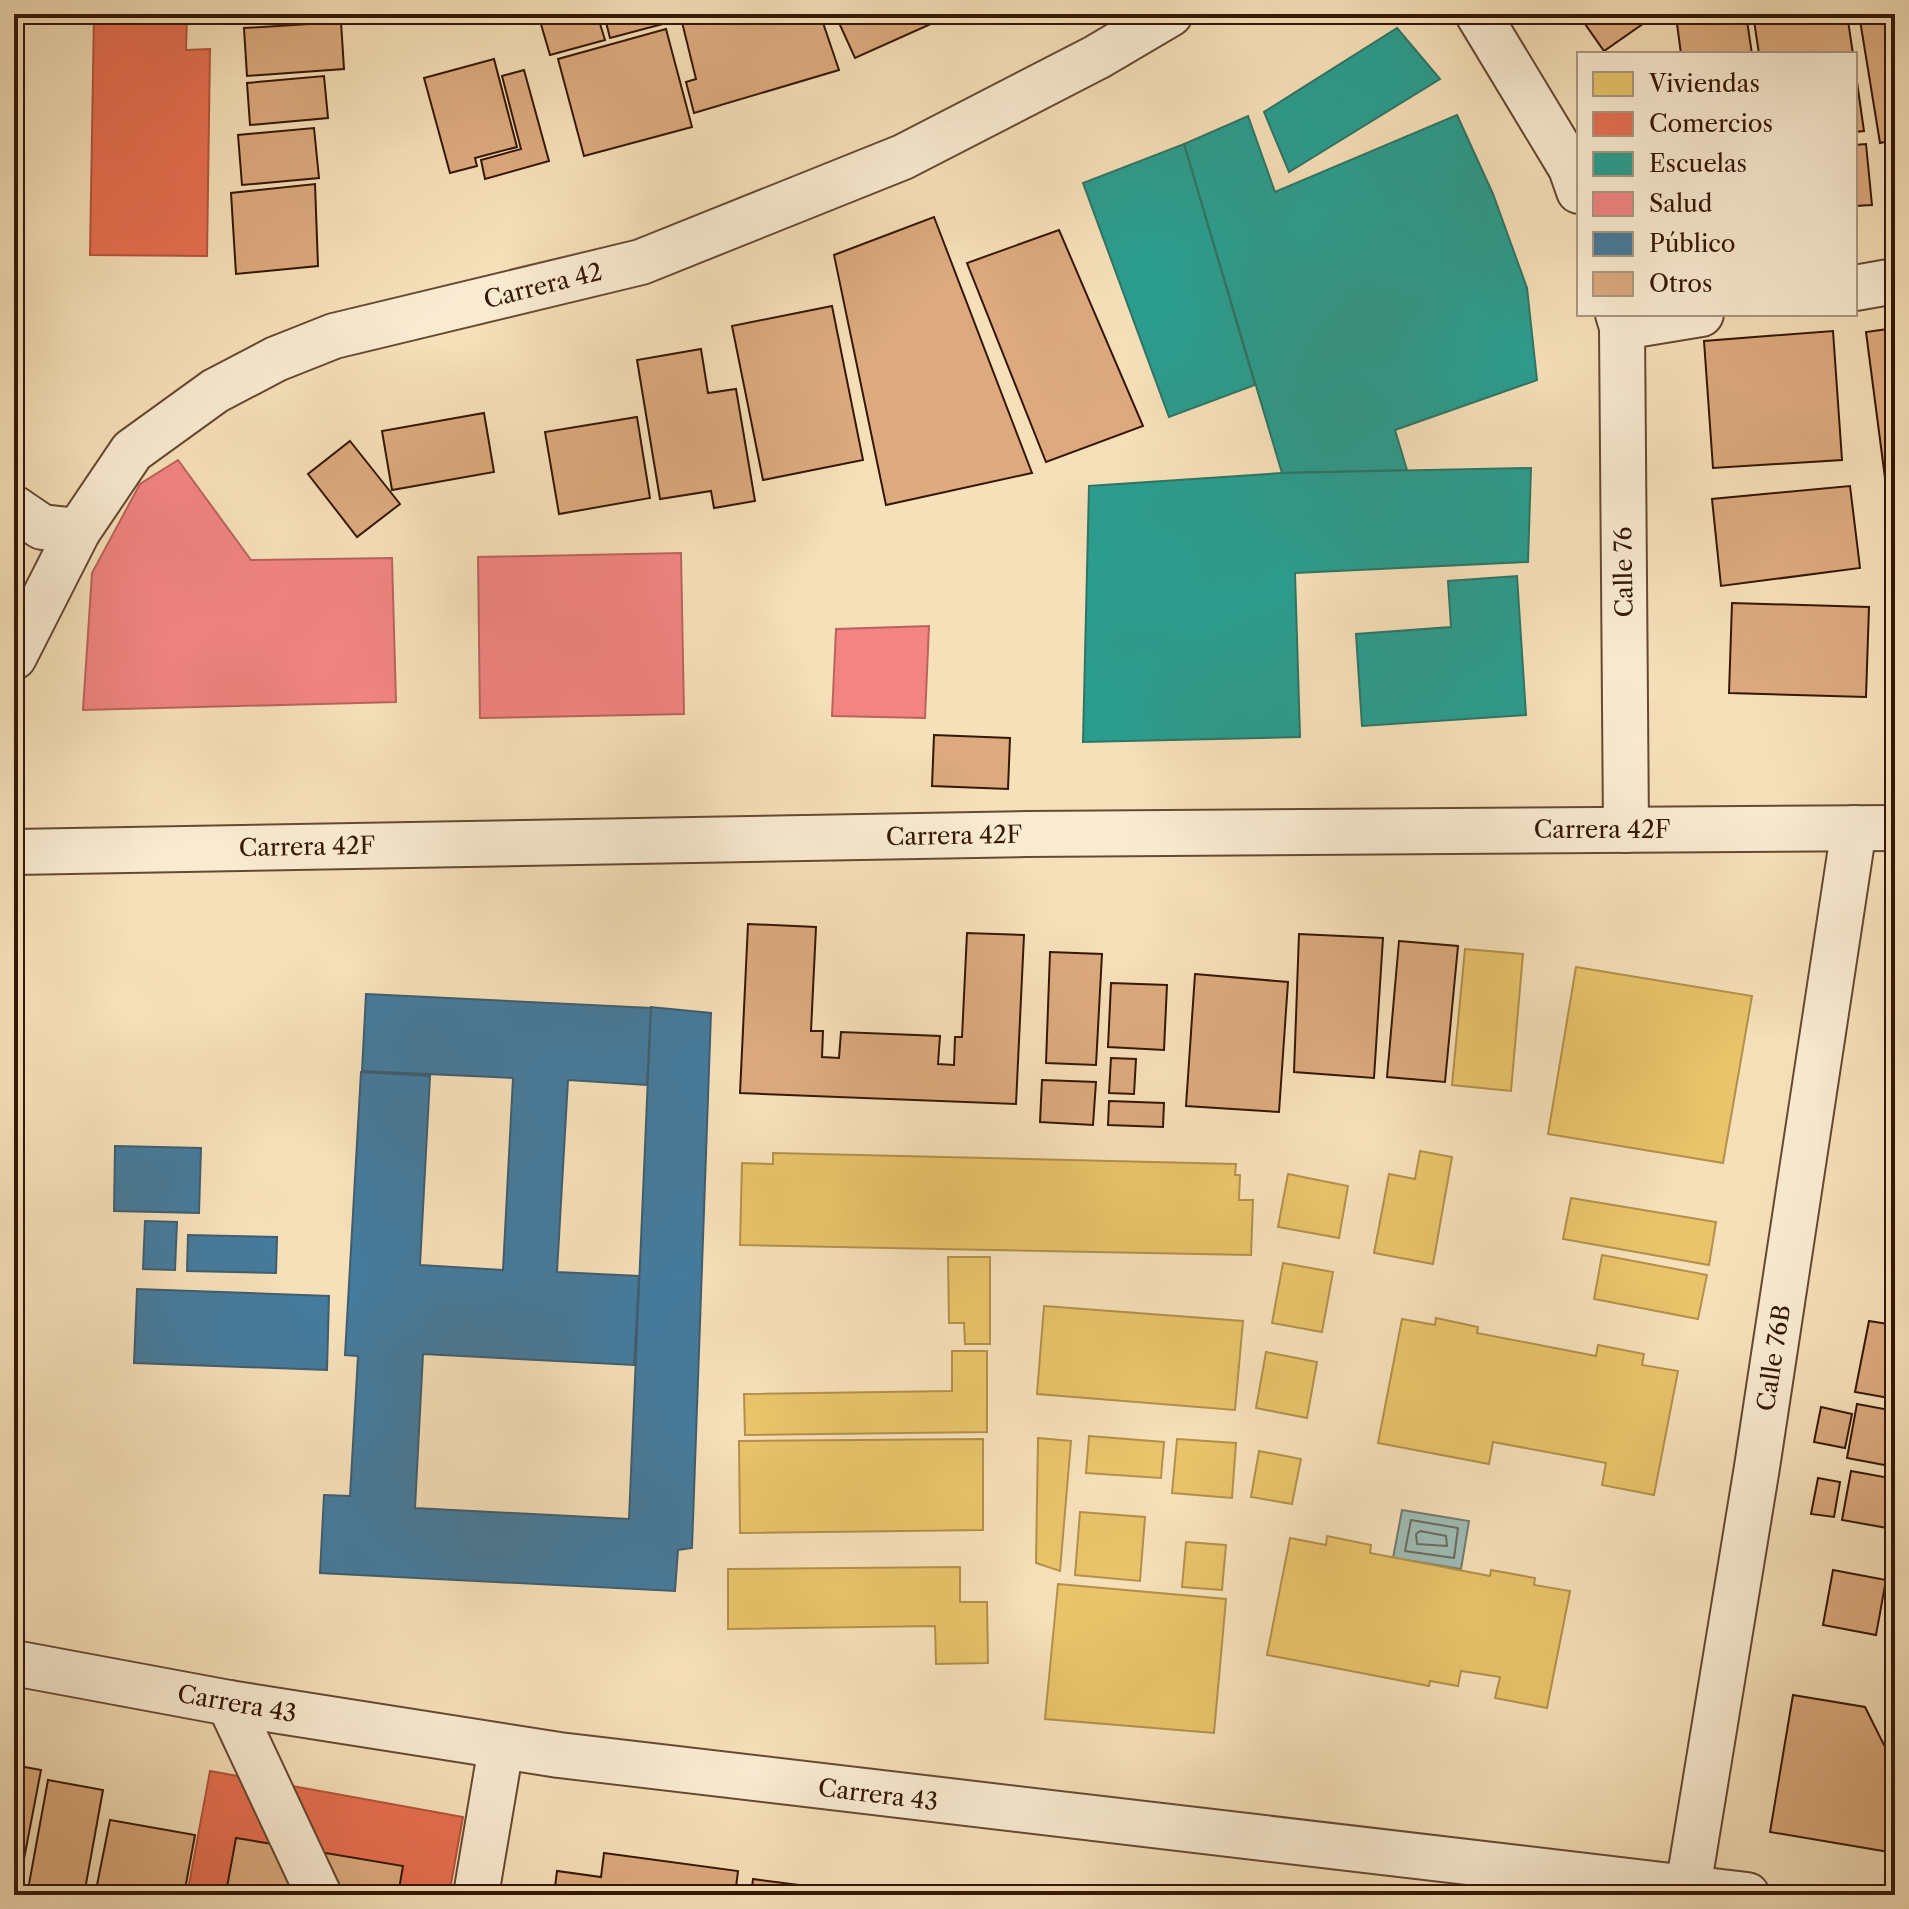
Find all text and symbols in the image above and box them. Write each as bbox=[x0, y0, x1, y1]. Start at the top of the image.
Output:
legend bbox=[1577, 52, 1857, 316]
text: Viviendas bbox=[1648, 69, 1760, 98]
text: Comercios bbox=[1649, 109, 1773, 138]
text: Escuelas bbox=[1649, 149, 1747, 178]
text: Salud bbox=[1649, 189, 1713, 218]
text: Público bbox=[1649, 229, 1736, 258]
street label: Carrera 42 bbox=[481, 257, 605, 314]
text: Otros bbox=[1649, 269, 1712, 298]
street label: Calle 76 bbox=[1608, 526, 1639, 618]
street label: Carrera 42F bbox=[1534, 815, 1670, 844]
street label: Carrera 42F bbox=[886, 820, 1022, 851]
street label: Carrera 42F bbox=[239, 831, 375, 862]
street label: Calle 76B bbox=[1751, 1303, 1796, 1413]
street label: Carrera 43 bbox=[175, 1679, 299, 1728]
street label: Carrera 43 bbox=[817, 1773, 940, 1816]

